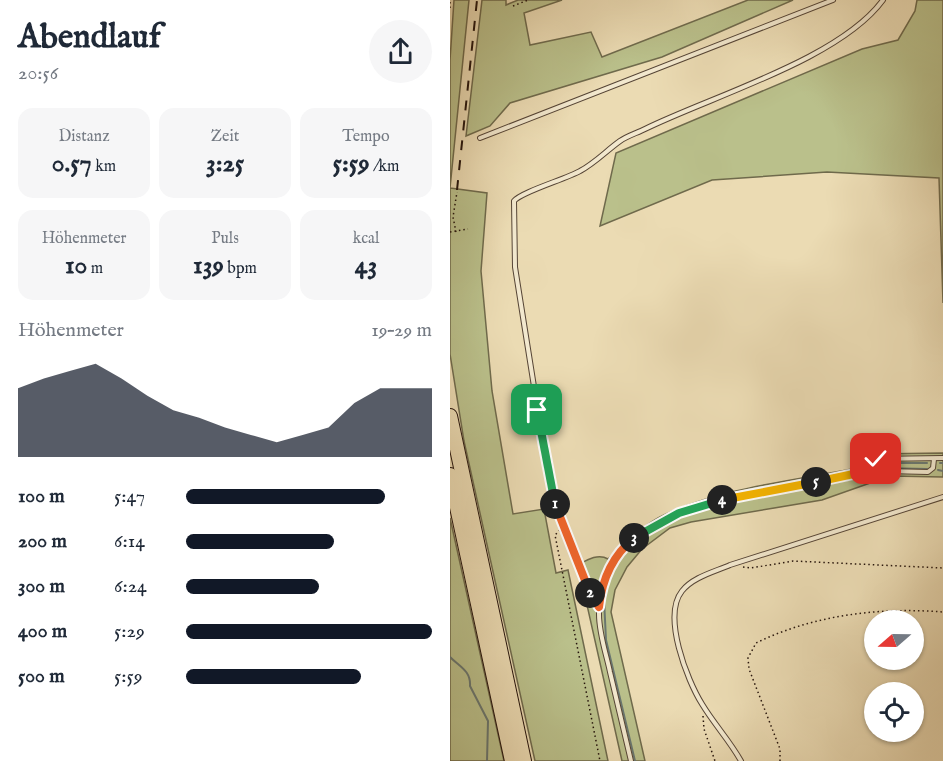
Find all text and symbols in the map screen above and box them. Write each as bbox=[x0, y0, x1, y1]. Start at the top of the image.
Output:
text: Abendlauf bbox=[18, 17, 161, 59]
button: share bbox=[369, 20, 432, 83]
text: 20:56 bbox=[18, 61, 58, 86]
text: Distanz bbox=[58, 127, 110, 147]
text: Zeit bbox=[211, 127, 239, 147]
text: Tempo bbox=[342, 127, 390, 147]
text: 0.57 bbox=[52, 147, 92, 180]
text: 3:25 bbox=[206, 147, 244, 180]
text: 5:59 bbox=[333, 147, 370, 180]
text: km bbox=[92, 157, 116, 177]
text: /km bbox=[370, 157, 399, 177]
text: Höhenmeter bbox=[42, 229, 126, 249]
text: Puls bbox=[211, 229, 239, 249]
text: kcal bbox=[353, 229, 379, 249]
text: 10 bbox=[65, 249, 87, 282]
text: 139 bbox=[193, 249, 224, 282]
text: 43 bbox=[355, 249, 377, 282]
text: m bbox=[87, 259, 103, 279]
text: bpm bbox=[224, 259, 257, 279]
text: Höhenmeter bbox=[18, 318, 124, 343]
text: 19–29 m bbox=[371, 318, 432, 343]
pin bbox=[511, 384, 562, 435]
icon: arrive bbox=[520, 393, 553, 426]
pin bbox=[850, 433, 901, 484]
icon: check bbox=[859, 442, 892, 475]
pin: 5 bbox=[801, 467, 831, 497]
text: 5 bbox=[813, 472, 819, 492]
text: 100 m bbox=[18, 484, 65, 509]
text: 5:47 bbox=[114, 484, 145, 509]
pin: 4 bbox=[707, 485, 737, 515]
pin: 1 bbox=[540, 489, 570, 519]
text: 4 bbox=[718, 490, 726, 510]
text: 1 bbox=[552, 494, 558, 514]
pin: 3 bbox=[619, 523, 649, 553]
text: 3 bbox=[631, 528, 637, 548]
text: 200 m bbox=[18, 529, 67, 554]
text: 6:14 bbox=[114, 529, 145, 554]
text: 300 m bbox=[18, 574, 65, 599]
text: 6:24 bbox=[114, 574, 147, 599]
pin: 2 bbox=[575, 578, 605, 608]
text: 2 bbox=[586, 583, 594, 603]
north arrow bbox=[864, 610, 924, 670]
map controls bbox=[864, 610, 924, 742]
text: 400 m bbox=[18, 619, 67, 644]
text: 5:29 bbox=[114, 619, 145, 644]
text: 500 m bbox=[18, 664, 65, 689]
text: 5:59 bbox=[114, 664, 143, 689]
button: locate bbox=[864, 682, 924, 742]

